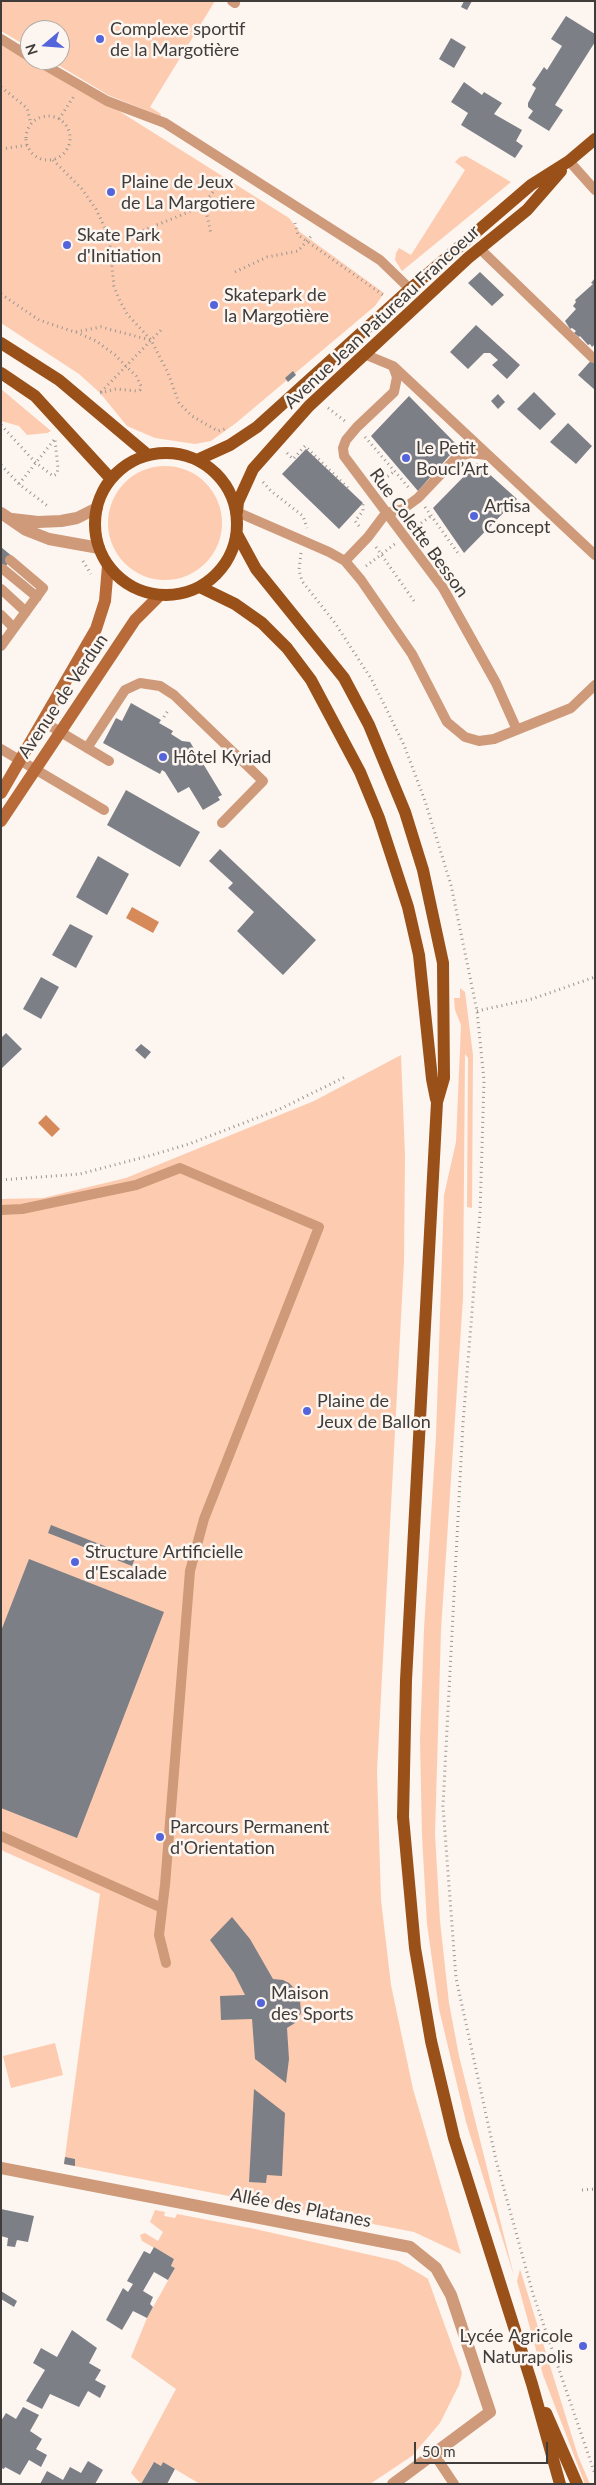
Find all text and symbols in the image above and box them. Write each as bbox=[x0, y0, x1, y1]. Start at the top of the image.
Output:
place label: Complexe sportif de la Margotière bbox=[110, 18, 245, 60]
north arrow bbox=[20, 20, 70, 70]
marker: Complexe sportif de la Margotière bbox=[94, 33, 106, 45]
text: N bbox=[21, 42, 41, 57]
place label: Plaine de Jeux de La Margotiere bbox=[121, 171, 255, 213]
marker: Plaine de Jeux de La Margotiere bbox=[105, 186, 117, 198]
street label: Avenue Jean Patureau Francoeur bbox=[280, 221, 484, 413]
place label: Skate Park d'Initiation bbox=[77, 224, 161, 266]
marker: Skate Park d'Initiation bbox=[61, 239, 73, 251]
place label: Skatepark de la Margotière bbox=[224, 284, 329, 326]
marker: Skatepark de la Margotière bbox=[208, 299, 220, 311]
place label: Le Petit Boucl’Art bbox=[416, 437, 488, 479]
marker: Le Petit Boucl’Art bbox=[400, 452, 412, 464]
street label: Rue Colette Besson bbox=[365, 464, 473, 602]
place label: Artisa Concept bbox=[484, 495, 550, 538]
marker: Artisa Concept bbox=[468, 510, 480, 522]
street label: Avenue de Verdun bbox=[13, 630, 113, 762]
place label: Hôtel Kyriad bbox=[173, 746, 271, 768]
marker: Hôtel Kyriad bbox=[157, 751, 169, 763]
place label: Plaine de Jeux de Ballon bbox=[317, 1390, 431, 1432]
marker: Plaine de Jeux de Ballon bbox=[301, 1405, 313, 1417]
place label: Structure Artificielle d'Escalade bbox=[85, 1541, 243, 1584]
marker: Structure Artificielle d'Escalade bbox=[69, 1556, 81, 1568]
place label: Parcours Permanent d'Orientation bbox=[170, 1816, 329, 1858]
marker: Parcours Permanent d'Orientation bbox=[154, 1831, 166, 1843]
place label: Maison des Sports bbox=[271, 1982, 354, 2025]
marker: Maison des Sports bbox=[255, 1997, 267, 2009]
street label: Allée des Platanes bbox=[229, 2184, 373, 2232]
place label: Lycée Agricole Naturapolis bbox=[460, 2325, 573, 2368]
marker: Lycée Agricole Naturapolis bbox=[577, 2340, 589, 2352]
scale bar bbox=[416, 2432, 550, 2464]
text: 50 m bbox=[422, 2442, 456, 2460]

